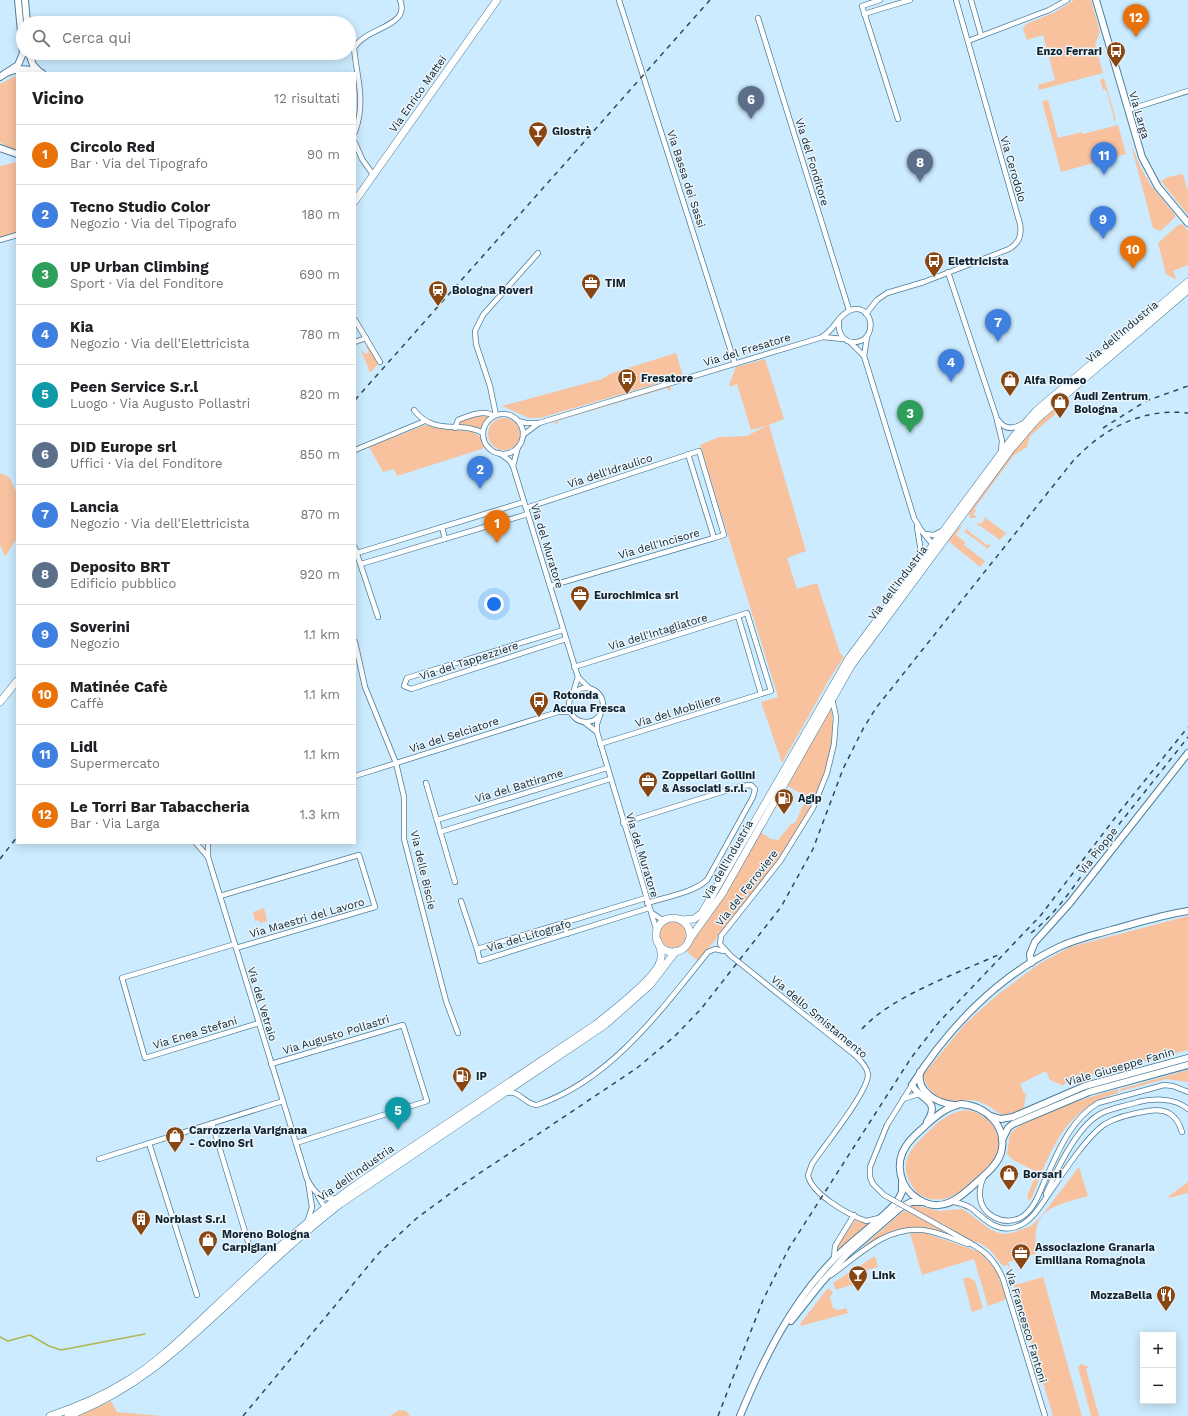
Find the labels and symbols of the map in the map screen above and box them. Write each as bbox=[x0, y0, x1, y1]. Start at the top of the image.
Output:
pin: 12 bbox=[1123, 4, 1149, 37]
bus stop icon: Enzo Ferrari bbox=[1105, 40, 1127, 68]
place label: Enzo Ferrari bbox=[1037, 45, 1102, 58]
street label: Via Enrico Mattei bbox=[387, 53, 449, 135]
pin: 6 bbox=[738, 86, 764, 119]
street label: Via Larga bbox=[1126, 90, 1152, 140]
street label: Via del Fonditore bbox=[792, 117, 832, 207]
bar icon: Giostrà bbox=[527, 120, 549, 148]
place label: Giostrà bbox=[552, 125, 592, 138]
street label: Via Bassa dei Sassi bbox=[664, 128, 708, 230]
street label: Via Cerodolo bbox=[997, 135, 1029, 203]
pin: 11 bbox=[1091, 142, 1117, 175]
pin: 8 bbox=[907, 149, 933, 182]
pin: 9 bbox=[1090, 206, 1116, 239]
pin: 10 bbox=[1120, 236, 1146, 269]
bus stop icon: Elettricista bbox=[923, 250, 945, 278]
place label: Elettricista bbox=[948, 255, 1009, 268]
office icon: TIM bbox=[580, 272, 602, 300]
place label: TIM bbox=[605, 277, 626, 290]
station icon: Bologna Roveri bbox=[427, 279, 449, 307]
place label: Bologna Roveri bbox=[452, 284, 533, 297]
street label: Via dell'Industria bbox=[1083, 298, 1161, 366]
pin: 7 bbox=[985, 309, 1011, 342]
street label: Via del Fresatore bbox=[702, 331, 792, 369]
pin: 4 bbox=[938, 349, 964, 382]
bus stop icon: Fresatore bbox=[616, 367, 638, 395]
shop icon: Alfa Romeo bbox=[999, 369, 1021, 397]
place label: Fresatore bbox=[641, 372, 693, 385]
place label: Alfa Romeo bbox=[1024, 374, 1087, 387]
place label: Audi Zentrum Bologna bbox=[1074, 390, 1148, 416]
shop icon: Audi Zentrum Bologna bbox=[1049, 391, 1071, 419]
pin: 3 bbox=[897, 400, 923, 433]
street label: Via dell'Idraulico bbox=[566, 451, 654, 491]
pin: 2 bbox=[467, 456, 493, 489]
street label: Via del Muratore bbox=[528, 502, 566, 590]
pin: 1 bbox=[484, 510, 510, 543]
street label: Via dell'Incisore bbox=[617, 526, 701, 562]
street label: Via dell'Industria bbox=[866, 543, 930, 623]
office icon: Eurochimica srl bbox=[569, 584, 591, 612]
place label: Eurochimica srl bbox=[594, 589, 679, 602]
your location bbox=[484, 594, 504, 614]
street label: Via dell'Intagliatore bbox=[607, 611, 709, 653]
street label: Via del Tappezziere bbox=[418, 639, 520, 683]
place label: Rotonda Acqua Fresca bbox=[553, 689, 626, 715]
bus stop icon: Rotonda Acqua Fresca bbox=[528, 690, 550, 718]
street label: Via del Mobiliere bbox=[634, 692, 722, 730]
street label: Via del Selciatore bbox=[408, 714, 500, 756]
street label: Via del Battirame bbox=[473, 766, 565, 806]
place label: Zoppellari Gollini & Associati s.r.l. bbox=[662, 769, 755, 795]
office icon: Zoppellari Gollini & Associati s.r.l. bbox=[637, 770, 659, 798]
fuel station icon: Agip bbox=[773, 787, 795, 815]
place label: Agip bbox=[798, 792, 822, 805]
street label: Via del Muratore bbox=[623, 811, 661, 899]
street label: Via dell'Industria bbox=[700, 818, 756, 902]
street label: Via Pioppe bbox=[1076, 825, 1120, 877]
street label: Via delle Biscie bbox=[408, 829, 438, 911]
street label: Via del Ferroviere bbox=[713, 847, 781, 929]
street label: Via Maestri del Lavoro bbox=[248, 895, 366, 941]
street label: Via del Litografo bbox=[485, 917, 573, 955]
street label: Via del Vetraio bbox=[245, 965, 279, 1043]
street label: Via dello Smistamento bbox=[768, 973, 870, 1061]
street label: Via Augusto Pollastri bbox=[281, 1013, 391, 1057]
street label: Via Enea Stefani bbox=[151, 1014, 239, 1052]
street label: Viale Giuseppe Fanin bbox=[1064, 1045, 1176, 1089]
fuel station icon: IP bbox=[451, 1065, 473, 1093]
place label: IP bbox=[476, 1070, 487, 1083]
pin: 5 bbox=[385, 1097, 411, 1130]
place label: Carrozzeria Varignana - Covino Srl bbox=[189, 1124, 308, 1150]
shop icon: Carrozzeria Varignana - Covino Srl bbox=[164, 1125, 186, 1153]
street label: Via dell'Industria bbox=[315, 1142, 397, 1204]
shop icon: Borsari bbox=[998, 1163, 1020, 1191]
place label: Borsari bbox=[1023, 1168, 1062, 1181]
building icon: Norblast S.r.l bbox=[130, 1208, 152, 1236]
place label: Norblast S.r.l bbox=[155, 1213, 226, 1226]
place label: Moreno Bologna Carpigiani bbox=[222, 1228, 310, 1254]
shop icon: Moreno Bologna Carpigiani bbox=[197, 1229, 219, 1257]
place label: Associazione Granaria Emiliana Romagnola bbox=[1035, 1241, 1155, 1267]
office icon: Associazione Granaria Emiliana Romagnola bbox=[1010, 1242, 1032, 1270]
bar icon: Link bbox=[847, 1264, 869, 1292]
street label: Via Francesco Fantoni bbox=[1002, 1268, 1050, 1385]
place label: Link bbox=[872, 1269, 896, 1282]
restaurant icon: MozzaBella bbox=[1155, 1284, 1177, 1312]
place label: MozzaBella bbox=[1090, 1289, 1153, 1302]

